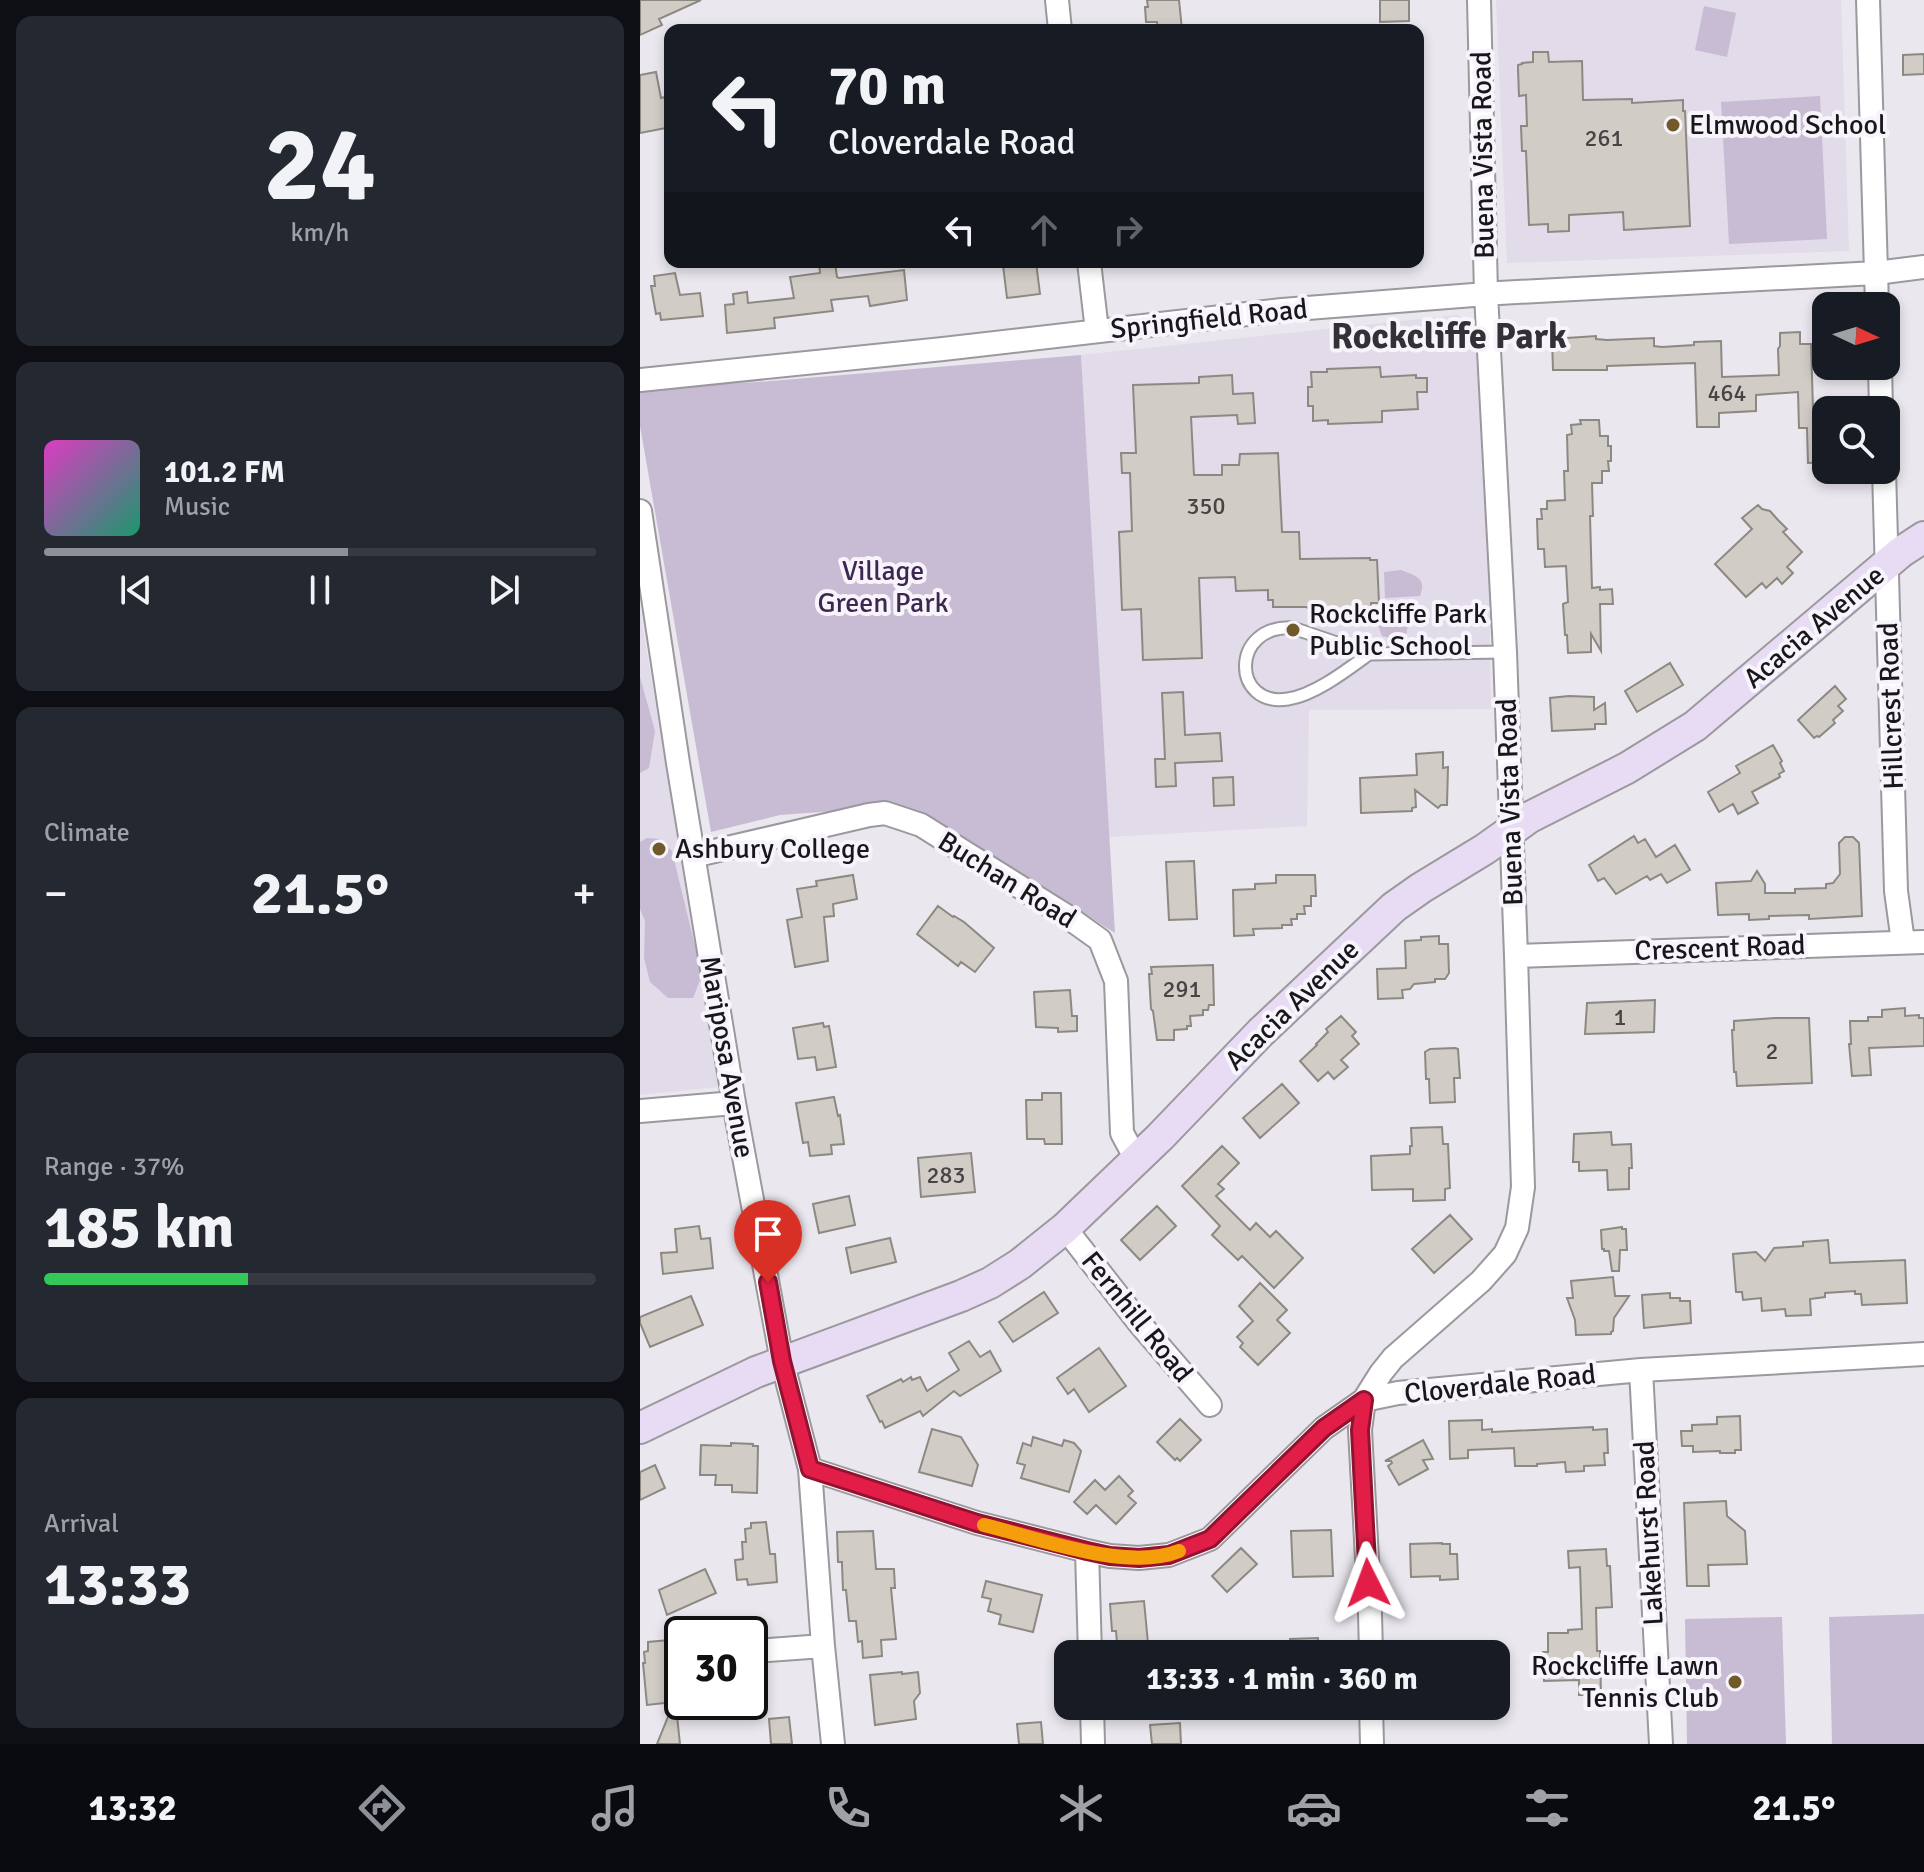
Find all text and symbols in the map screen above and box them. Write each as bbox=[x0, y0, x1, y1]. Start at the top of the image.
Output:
text: 70 m bbox=[828, 51, 946, 120]
street label: Buena Vista Road bbox=[1464, 51, 1502, 259]
icon: left bbox=[696, 56, 800, 160]
text: 24 bbox=[264, 101, 376, 229]
place label: Elmwood School bbox=[1689, 108, 1886, 142]
marker: Elmwood School bbox=[1664, 116, 1682, 134]
text: Cloverdale Road bbox=[828, 120, 1076, 165]
house number: 261 bbox=[1585, 123, 1623, 153]
icon: left bbox=[938, 208, 982, 252]
icon: ahead bbox=[1022, 208, 1066, 252]
icon: right bbox=[1106, 208, 1150, 252]
text: km/h bbox=[291, 217, 349, 249]
street label: Springfield Road bbox=[1109, 292, 1309, 346]
north arrow bbox=[1812, 292, 1900, 380]
map controls bbox=[1812, 292, 1900, 484]
district label: Rockcliffe Park bbox=[1331, 314, 1567, 359]
house number: 464 bbox=[1708, 378, 1746, 408]
button: search bbox=[1812, 396, 1900, 484]
text: 101.2 FM bbox=[164, 454, 285, 491]
text: Music bbox=[164, 491, 230, 523]
house number: 350 bbox=[1187, 491, 1225, 521]
park label: Village Green Park bbox=[817, 554, 949, 620]
street label: Acacia Avenue bbox=[1737, 558, 1891, 696]
icon: previous bbox=[114, 568, 158, 612]
icon: pause bbox=[298, 568, 342, 612]
icon: next bbox=[482, 568, 526, 612]
place label: Rockcliffe Park Public School bbox=[1309, 597, 1487, 663]
marker: Rockcliffe Park Public School bbox=[1284, 621, 1302, 639]
street label: Hillcrest Road bbox=[1871, 622, 1911, 790]
street label: Buena Vista Road bbox=[1489, 698, 1531, 906]
text: Climate bbox=[44, 817, 130, 849]
street label: Buchan Road bbox=[932, 824, 1082, 936]
place label: Ashbury College bbox=[675, 832, 870, 866]
marker: Ashbury College bbox=[650, 840, 668, 858]
text: 21.5° bbox=[251, 857, 389, 931]
text: − bbox=[44, 867, 68, 921]
text: + bbox=[572, 867, 596, 921]
street label: Crescent Road bbox=[1634, 928, 1806, 968]
street label: Acacia Avenue bbox=[1218, 933, 1366, 1077]
street label: Mariposa Avenue bbox=[692, 953, 762, 1161]
house number: 291 bbox=[1163, 974, 1201, 1004]
house number: 1 bbox=[1614, 1002, 1626, 1032]
house number: 2 bbox=[1766, 1036, 1778, 1066]
text: Range · 37% bbox=[44, 1151, 185, 1183]
house number: 283 bbox=[927, 1160, 965, 1190]
text: 185 km bbox=[44, 1191, 234, 1265]
pin bbox=[734, 1200, 802, 1282]
icon: arrive bbox=[746, 1212, 790, 1256]
street label: Fernhill Road bbox=[1074, 1245, 1200, 1389]
street label: Cloverdale Road bbox=[1402, 1357, 1598, 1411]
street label: Lakehurst Road bbox=[1627, 1440, 1671, 1626]
text: Arrival bbox=[44, 1508, 119, 1540]
position arrow bbox=[1326, 1541, 1410, 1625]
text: 13:33 bbox=[44, 1548, 191, 1622]
speed limit sign: 30 bbox=[664, 1616, 768, 1720]
place label: Rockcliffe Lawn Tennis Club bbox=[1531, 1649, 1719, 1715]
text: 13:33 · 1 min · 360 m bbox=[1146, 1661, 1418, 1698]
marker: Rockcliffe Lawn Tennis Club bbox=[1726, 1673, 1744, 1691]
icon: directions bbox=[354, 1780, 410, 1836]
icon: music bbox=[587, 1780, 643, 1836]
icon: phone bbox=[820, 1780, 876, 1836]
icon: climate bbox=[1053, 1780, 1109, 1836]
icon: car bbox=[1286, 1780, 1342, 1836]
icon: filters bbox=[1519, 1780, 1575, 1836]
text: 13:32 bbox=[89, 1786, 177, 1831]
text: 21.5° bbox=[1752, 1786, 1835, 1831]

